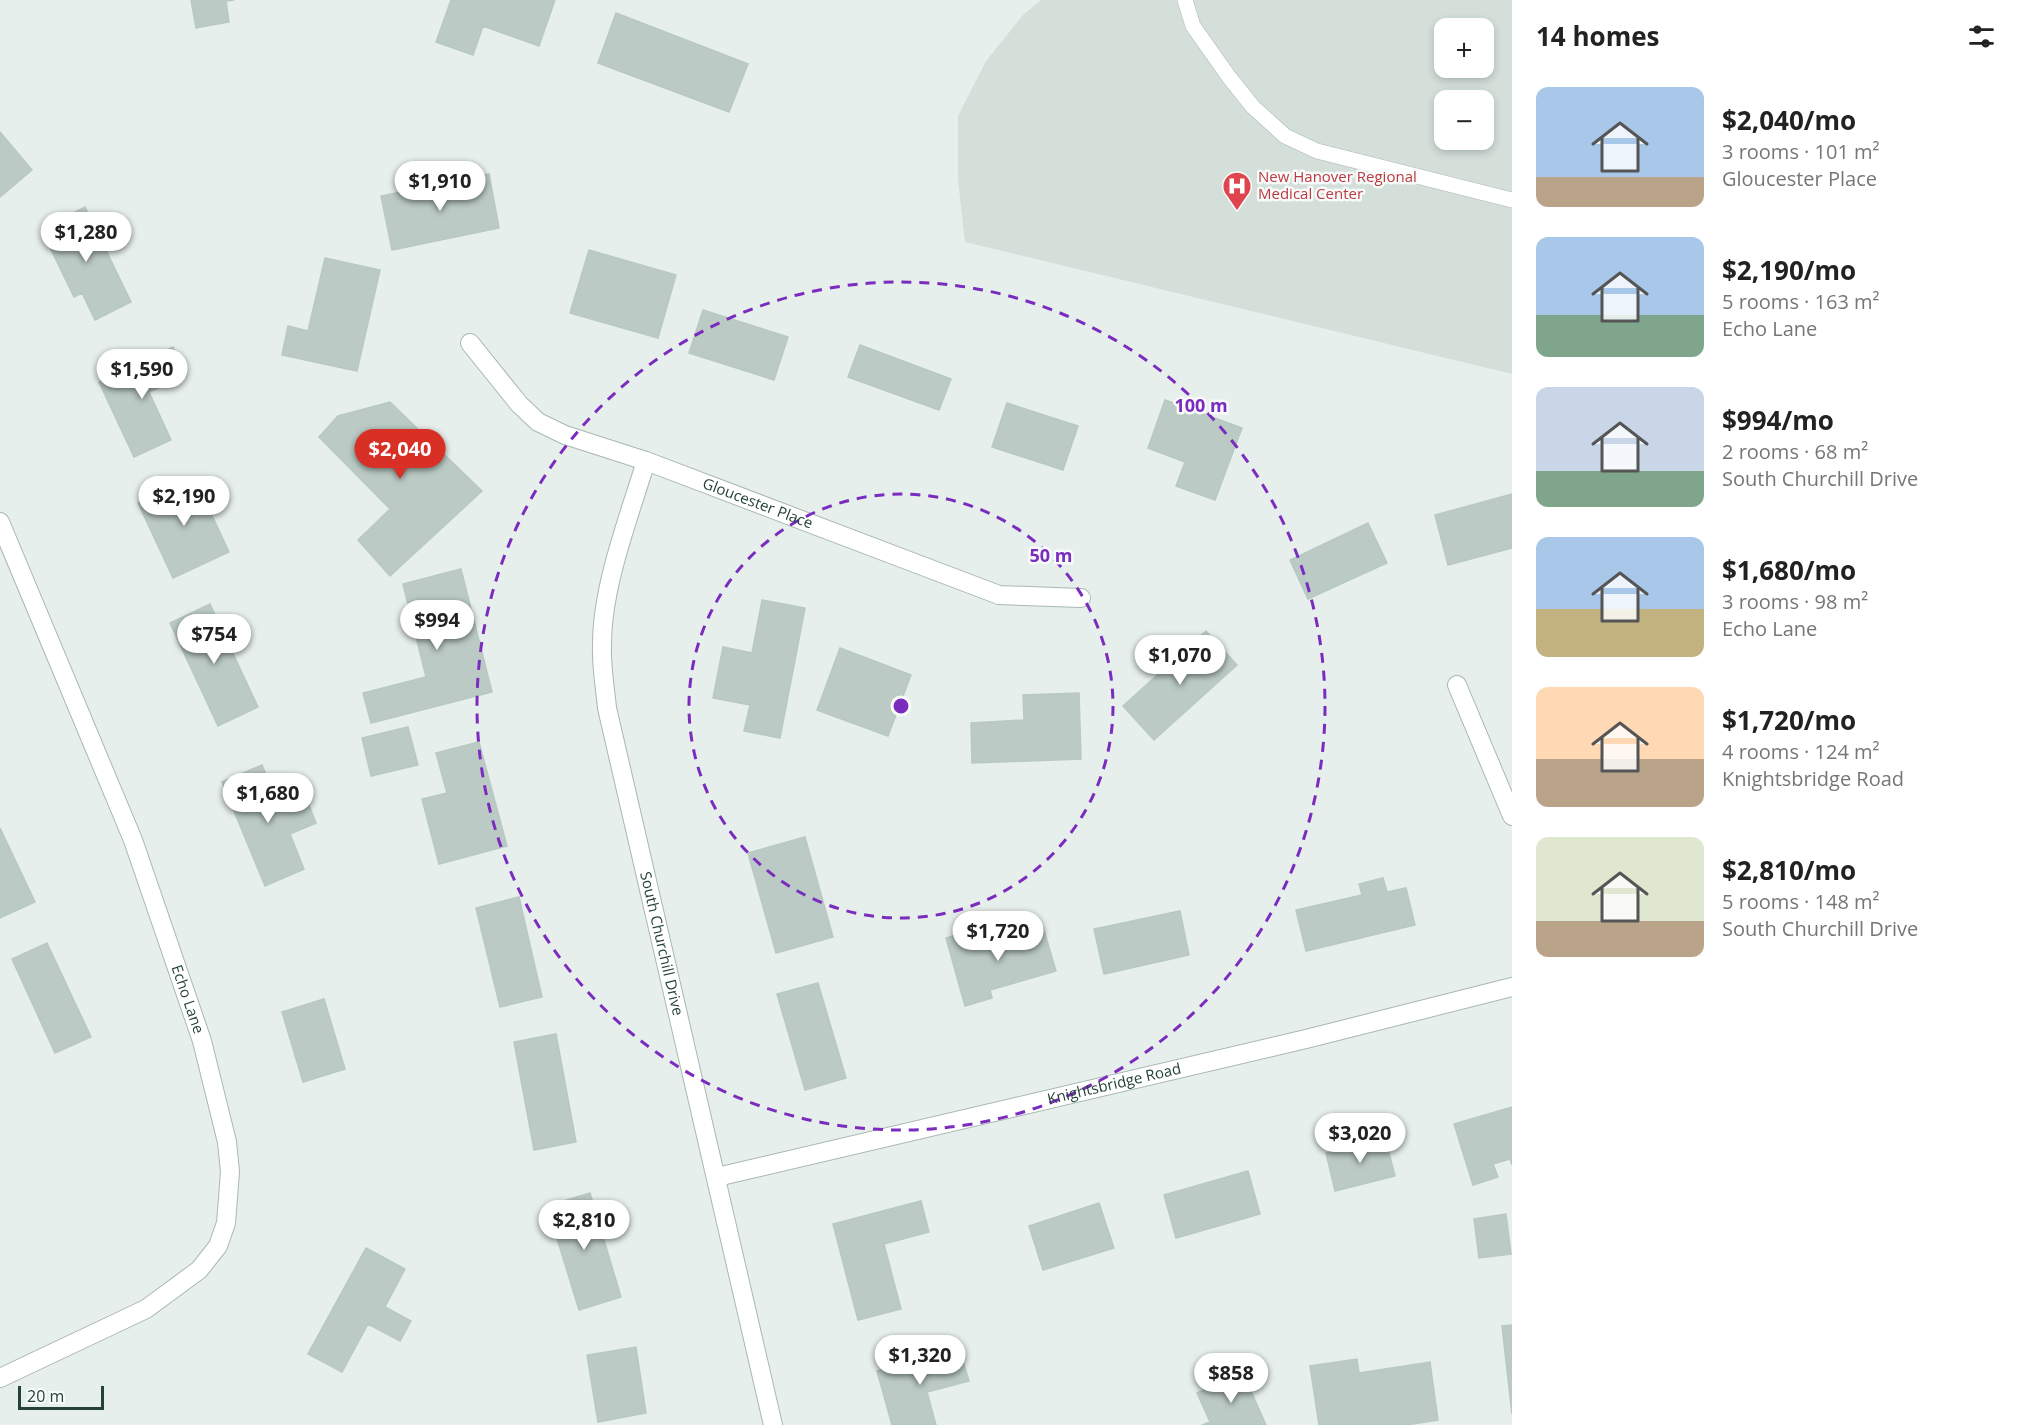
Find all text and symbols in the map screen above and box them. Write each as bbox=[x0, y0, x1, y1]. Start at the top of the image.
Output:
map controls bbox=[1434, 18, 1494, 150]
button: + bbox=[1434, 18, 1494, 78]
text: 14 homes bbox=[1536, 18, 1660, 54]
icon: filters bbox=[1965, 20, 1998, 53]
button: − bbox=[1434, 90, 1494, 150]
text: $2,040/mo bbox=[1722, 102, 1856, 138]
icon: home bbox=[1584, 111, 1656, 183]
text: 3 rooms · 101 m² bbox=[1722, 138, 1880, 165]
pin: $1,910 bbox=[391, 161, 489, 212]
text: Gloucester Place bbox=[1722, 165, 1877, 192]
place label: New Hanover Regional Medical Center bbox=[1258, 166, 1417, 203]
text: $1,910 bbox=[409, 167, 471, 194]
hospital icon: New Hanover Regional Medical Center bbox=[1221, 170, 1253, 212]
pin: $1,280 bbox=[37, 212, 135, 263]
text: $1,280 bbox=[55, 218, 117, 245]
text: $2,190/mo bbox=[1722, 252, 1856, 288]
icon: home bbox=[1584, 261, 1656, 333]
text: 5 rooms · 163 m² bbox=[1722, 288, 1880, 315]
text: Echo Lane bbox=[1722, 315, 1817, 342]
pin: $1,590 bbox=[93, 349, 191, 400]
text: $1,590 bbox=[111, 355, 173, 382]
text: 100 m bbox=[1174, 393, 1228, 417]
text: $994/mo bbox=[1722, 402, 1834, 438]
icon: home bbox=[1584, 411, 1656, 483]
pin: $2,040 bbox=[351, 429, 449, 480]
text: $2,040 bbox=[369, 435, 431, 462]
text: 2 rooms · 68 m² bbox=[1722, 438, 1868, 465]
text: South Churchill Drive bbox=[1722, 465, 1918, 492]
street label: Gloucester Place bbox=[700, 472, 816, 532]
pin: $2,190 bbox=[135, 476, 233, 527]
text: $2,190 bbox=[153, 482, 215, 509]
text: 50 m bbox=[1030, 543, 1072, 567]
text: $1,680/mo bbox=[1722, 552, 1856, 588]
icon: home bbox=[1584, 561, 1656, 633]
text: 3 rooms · 98 m² bbox=[1722, 588, 1868, 615]
pin: $994 bbox=[401, 600, 473, 651]
text: $994 bbox=[414, 606, 460, 633]
pin: $754 bbox=[178, 614, 250, 665]
text: Echo Lane bbox=[1722, 615, 1817, 642]
text: $754 bbox=[191, 620, 237, 647]
pin: $1,070 bbox=[1131, 635, 1229, 686]
text: $1,070 bbox=[1149, 641, 1211, 668]
centre of rings bbox=[891, 696, 911, 716]
text: $1,720/mo bbox=[1722, 702, 1856, 738]
icon: home bbox=[1584, 711, 1656, 783]
text: 4 rooms · 124 m² bbox=[1722, 738, 1880, 765]
text: Knightsbridge Road bbox=[1722, 765, 1904, 792]
pin: $1,680 bbox=[219, 773, 317, 824]
text: $1,680 bbox=[237, 779, 299, 806]
text: $2,810/mo bbox=[1722, 852, 1856, 888]
icon: home bbox=[1584, 861, 1656, 933]
street label: South Churchill Drive bbox=[636, 869, 689, 1017]
text: 5 rooms · 148 m² bbox=[1722, 888, 1880, 915]
pin: $1,720 bbox=[949, 911, 1047, 962]
text: South Churchill Drive bbox=[1722, 915, 1918, 942]
text: $1,720 bbox=[967, 917, 1029, 944]
street label: Echo Lane bbox=[168, 962, 210, 1036]
street label: Knightsbridge Road bbox=[1045, 1058, 1183, 1108]
pin: $3,020 bbox=[1311, 1113, 1409, 1164]
text: $3,020 bbox=[1329, 1119, 1391, 1146]
pin: $2,810 bbox=[535, 1200, 633, 1251]
text: $2,810 bbox=[553, 1206, 615, 1233]
pin: $1,320 bbox=[871, 1335, 969, 1386]
text: $1,320 bbox=[889, 1341, 951, 1368]
pin: $858 bbox=[1195, 1353, 1267, 1404]
text: $858 bbox=[1208, 1359, 1254, 1386]
scale bar bbox=[18, 1383, 104, 1410]
text: 20 m bbox=[27, 1385, 64, 1407]

